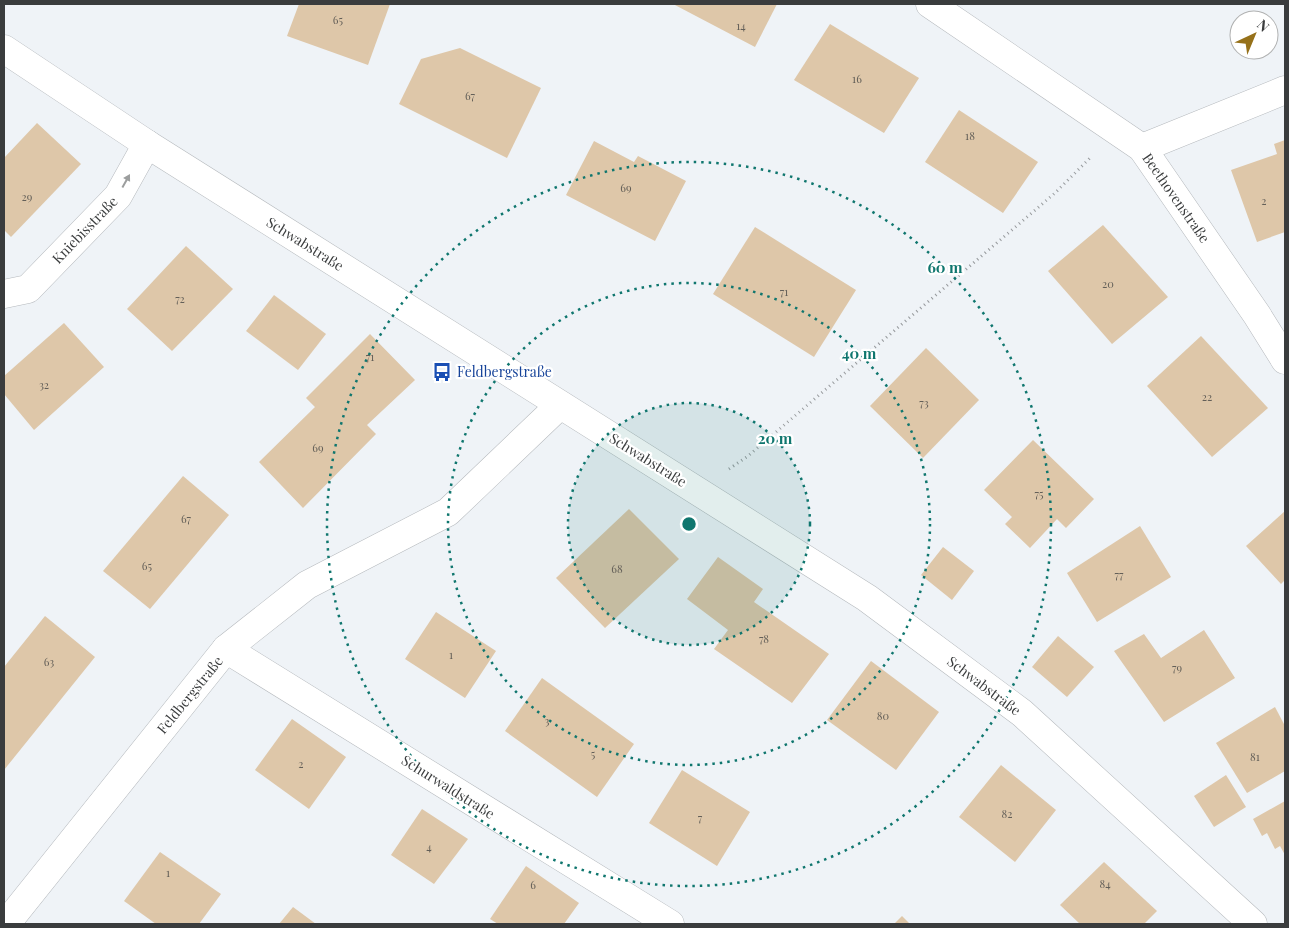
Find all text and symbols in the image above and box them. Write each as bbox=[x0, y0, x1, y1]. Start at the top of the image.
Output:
north arrow bbox=[1229, 10, 1279, 60]
house number: 65 bbox=[333, 12, 344, 27]
text: N bbox=[1253, 15, 1274, 36]
house number: 14 bbox=[736, 18, 746, 33]
house number: 16 bbox=[852, 71, 862, 86]
house number: 67 bbox=[465, 88, 476, 103]
house number: 18 bbox=[965, 128, 975, 143]
street label: Beethovenstraße bbox=[1138, 149, 1214, 246]
one-way arrow bbox=[122, 175, 131, 188]
house number: 69 bbox=[620, 180, 632, 195]
house number: 29 bbox=[22, 189, 33, 204]
street label: Kniebisstraße bbox=[48, 192, 122, 267]
house number: 2 bbox=[1261, 193, 1267, 208]
street label: Schwabstraße bbox=[263, 212, 347, 275]
text: 60 m bbox=[927, 257, 963, 277]
house number: 20 bbox=[1102, 276, 1114, 291]
house number: 71 bbox=[780, 284, 788, 299]
house number: 72 bbox=[175, 291, 185, 306]
text: 40 m bbox=[842, 343, 877, 363]
house number: 71 bbox=[366, 349, 374, 364]
bus stop icon: Feldbergstraße bbox=[431, 361, 453, 383]
place label: Feldbergstraße bbox=[457, 362, 552, 381]
house number: 32 bbox=[39, 377, 49, 392]
house number: 22 bbox=[1202, 389, 1212, 404]
house number: 73 bbox=[919, 395, 929, 410]
street label: Schwabstraße bbox=[606, 428, 690, 491]
text: 20 m bbox=[758, 428, 793, 448]
house number: 69 bbox=[312, 440, 324, 455]
house number: 75 bbox=[1034, 486, 1044, 501]
house number: 67 bbox=[181, 511, 192, 526]
centre of rings bbox=[680, 515, 698, 533]
house number: 65 bbox=[142, 558, 153, 573]
house number: 68 bbox=[611, 561, 623, 576]
house number: 77 bbox=[1115, 567, 1124, 582]
house number: 78 bbox=[759, 631, 769, 646]
house number: 1 bbox=[449, 647, 453, 662]
street label: Feldbergstraße bbox=[152, 652, 227, 738]
street label: Schwabstraße bbox=[944, 652, 1025, 720]
house number: 63 bbox=[44, 654, 54, 669]
house number: 79 bbox=[1172, 660, 1182, 675]
house number: 80 bbox=[877, 708, 890, 723]
house number: 3 bbox=[545, 713, 550, 728]
house number: 5 bbox=[591, 746, 596, 761]
house number: 81 bbox=[1250, 749, 1260, 764]
street label: Schurwaldstraße bbox=[398, 750, 498, 823]
house number: 2 bbox=[298, 756, 304, 771]
house number: 82 bbox=[1002, 806, 1013, 821]
house number: 7 bbox=[698, 810, 703, 825]
house number: 4 bbox=[426, 839, 432, 854]
house number: 1 bbox=[166, 865, 170, 880]
house number: 84 bbox=[1099, 876, 1111, 891]
house number: 6 bbox=[530, 877, 536, 892]

